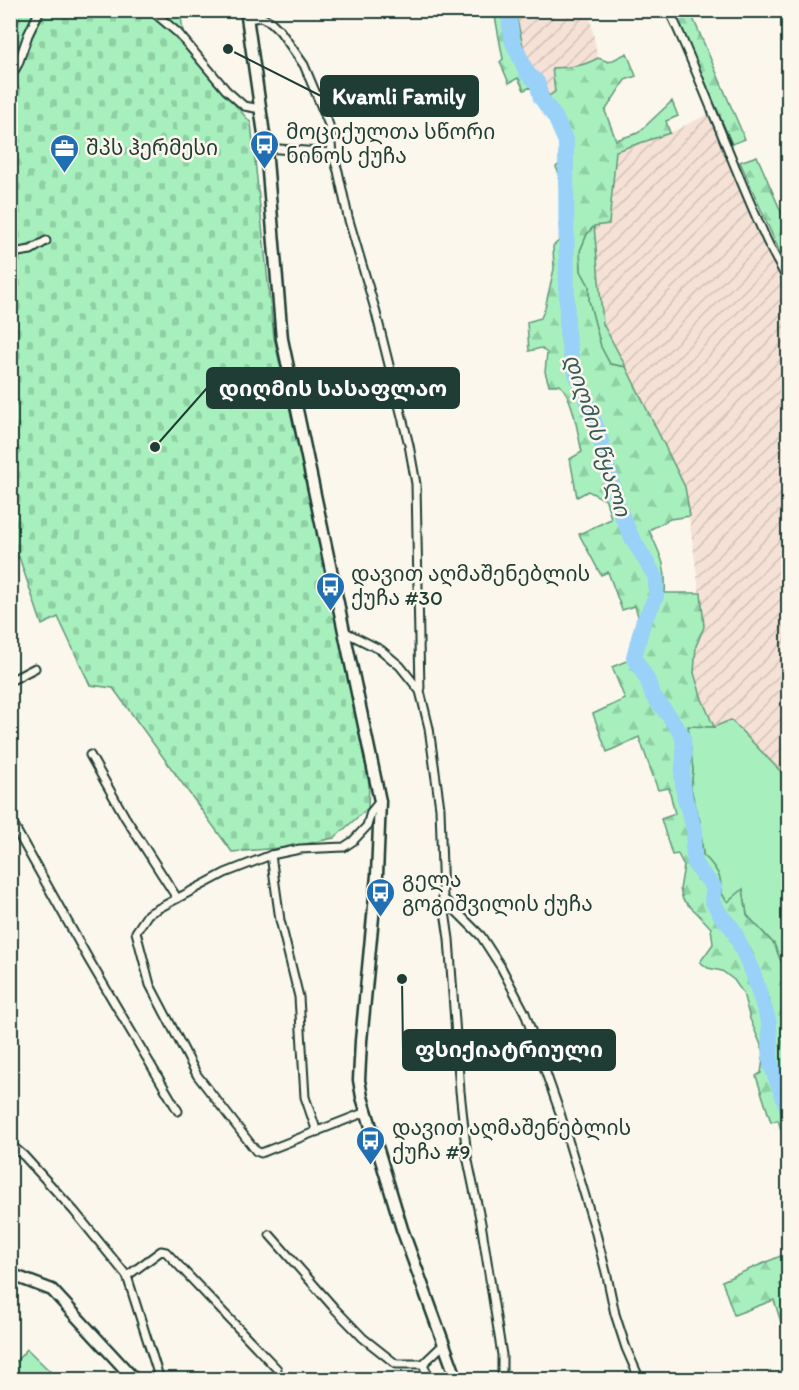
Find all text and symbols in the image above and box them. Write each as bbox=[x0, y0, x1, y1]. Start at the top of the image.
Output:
callout: Kvamli Family bbox=[321, 76, 478, 116]
text: Kvamli Family bbox=[332, 83, 466, 110]
place label: მოციქულთა სწორი ნინოს ქუჩა bbox=[286, 119, 495, 168]
bus stop icon: მოციქულთა სწორი ნინოს ქუჩა bbox=[249, 128, 281, 170]
office icon: შპს ჰერმესი bbox=[49, 132, 81, 174]
place label: შპს ჰერმესი bbox=[86, 135, 218, 160]
water label: დიღმის წყალი bbox=[559, 351, 637, 521]
callout: დიღმის სასაფლაო bbox=[207, 368, 459, 408]
text: დიღმის სასაფლაო bbox=[219, 375, 447, 402]
place label: დავით აღმაშენებლის ქუჩა #30 bbox=[351, 561, 590, 610]
bus stop icon: დავით აღმაშენებლის ქუჩა #30 bbox=[314, 570, 346, 612]
place label: გელა გოგიშვილის ქუჩა bbox=[402, 867, 593, 917]
bus stop icon: გელა გოგიშვილის ქუჩა bbox=[365, 876, 397, 918]
callout: ფსიქიატრიული bbox=[403, 1030, 615, 1070]
text: ფსიქიატრიული bbox=[415, 1036, 603, 1063]
place label: დავით აღმაშენებლის ქუჩა #9 bbox=[392, 1115, 631, 1164]
bus stop icon: დავით აღმაშენებლის ქუჩა #9 bbox=[355, 1124, 387, 1166]

